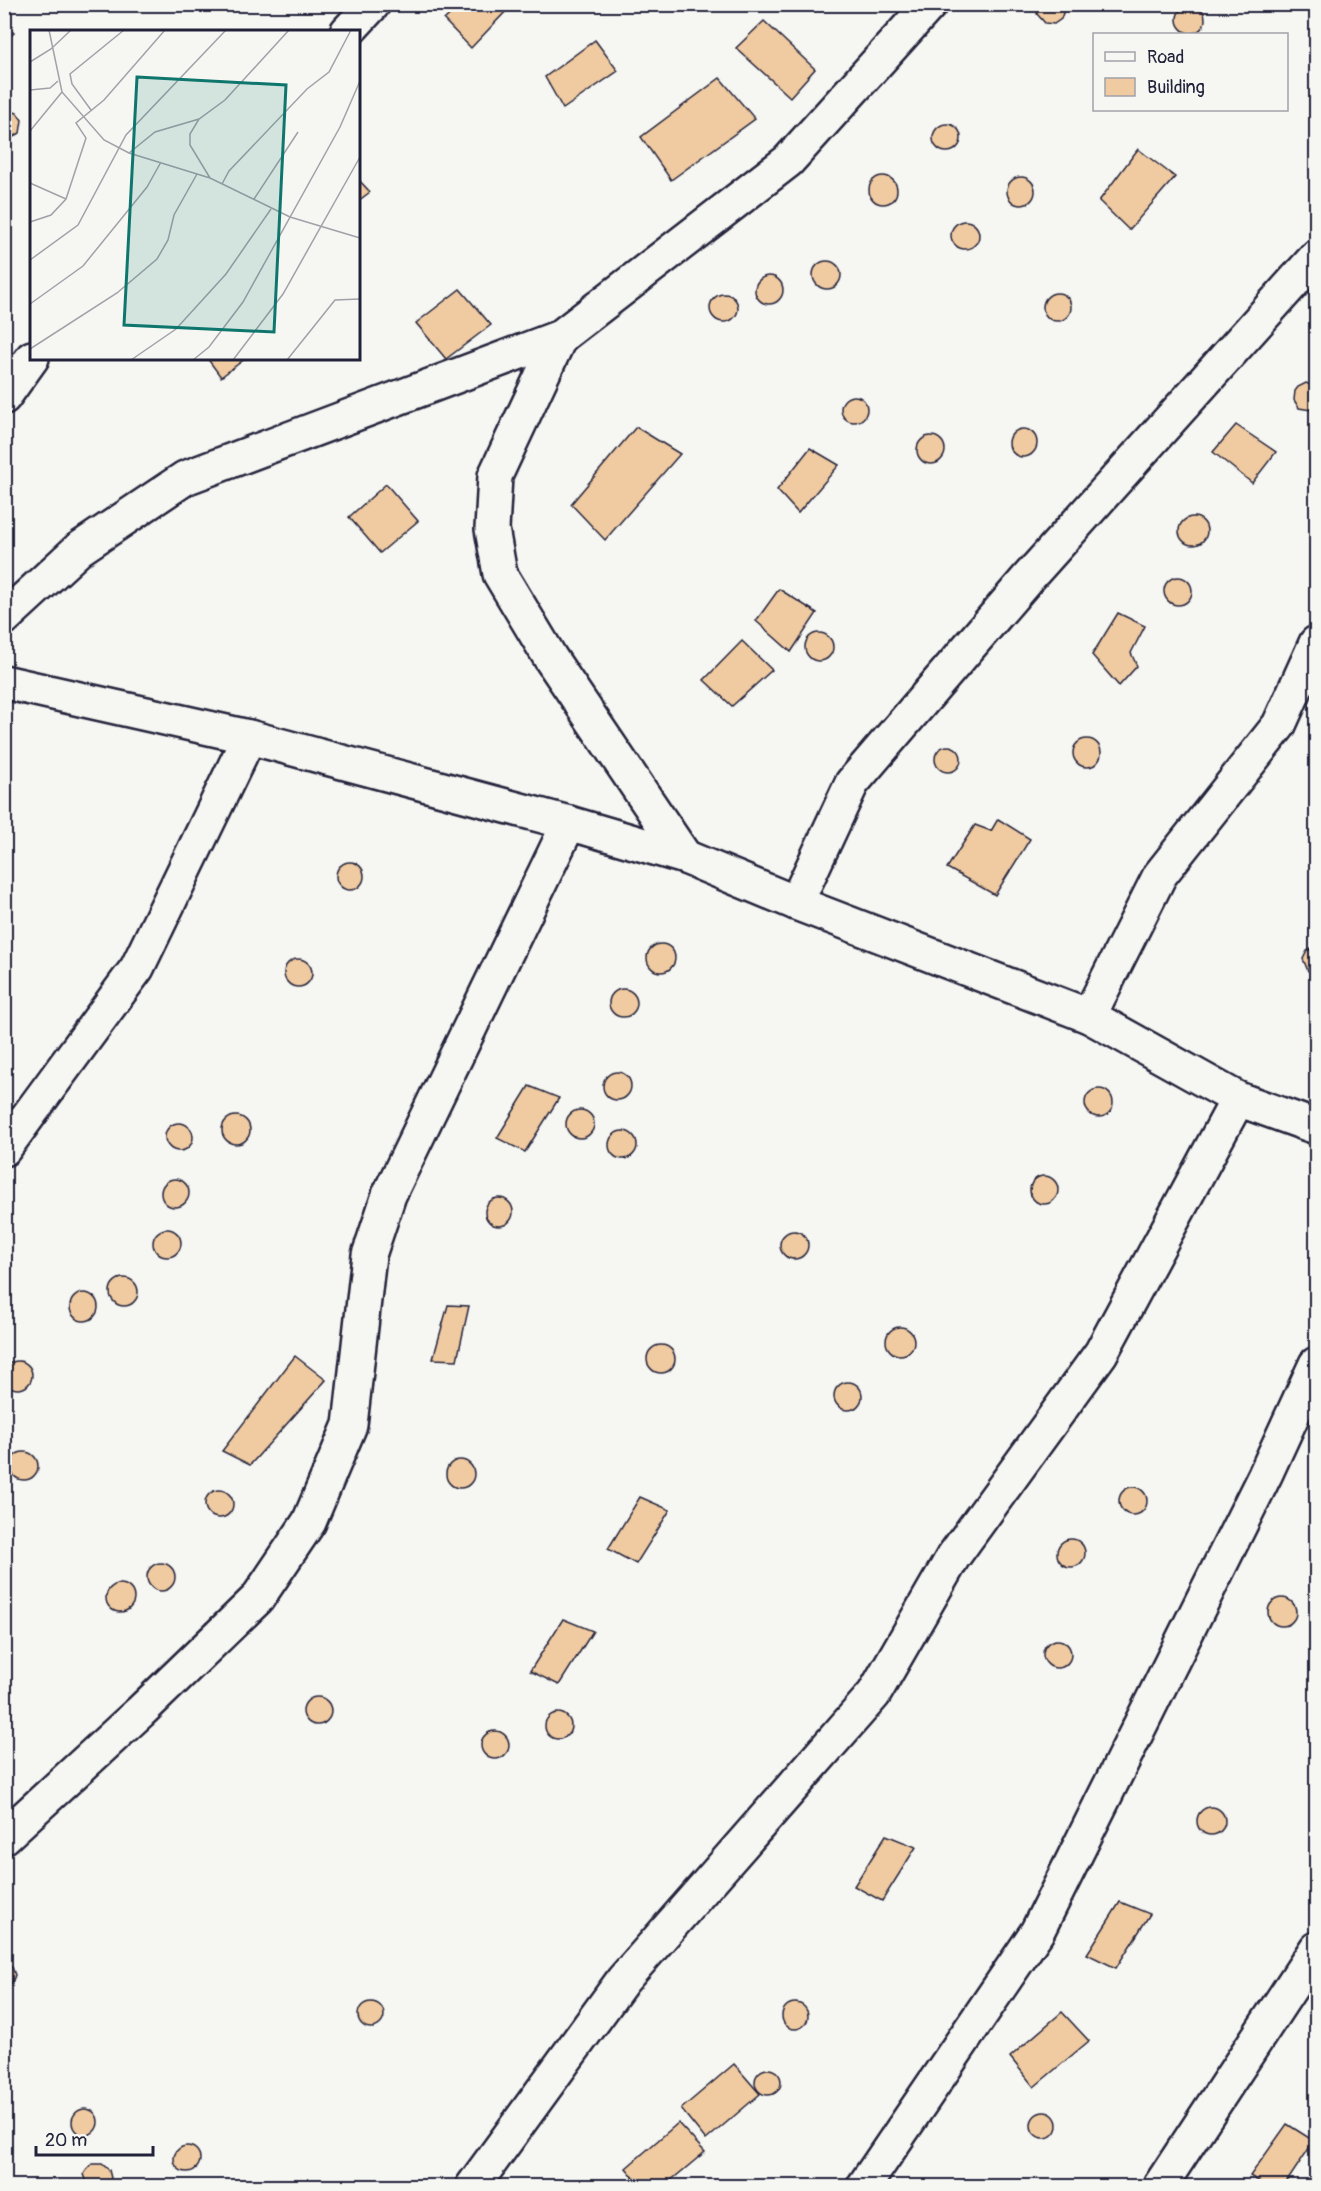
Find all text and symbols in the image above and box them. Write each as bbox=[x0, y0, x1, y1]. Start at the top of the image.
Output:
inset map bbox=[30, 30, 360, 360]
legend bbox=[1093, 33, 1288, 111]
text: Road bbox=[1147, 46, 1184, 69]
text: Building bbox=[1147, 76, 1205, 99]
scale bar bbox=[36, 2119, 153, 2157]
text: 20 m bbox=[45, 2129, 87, 2152]

